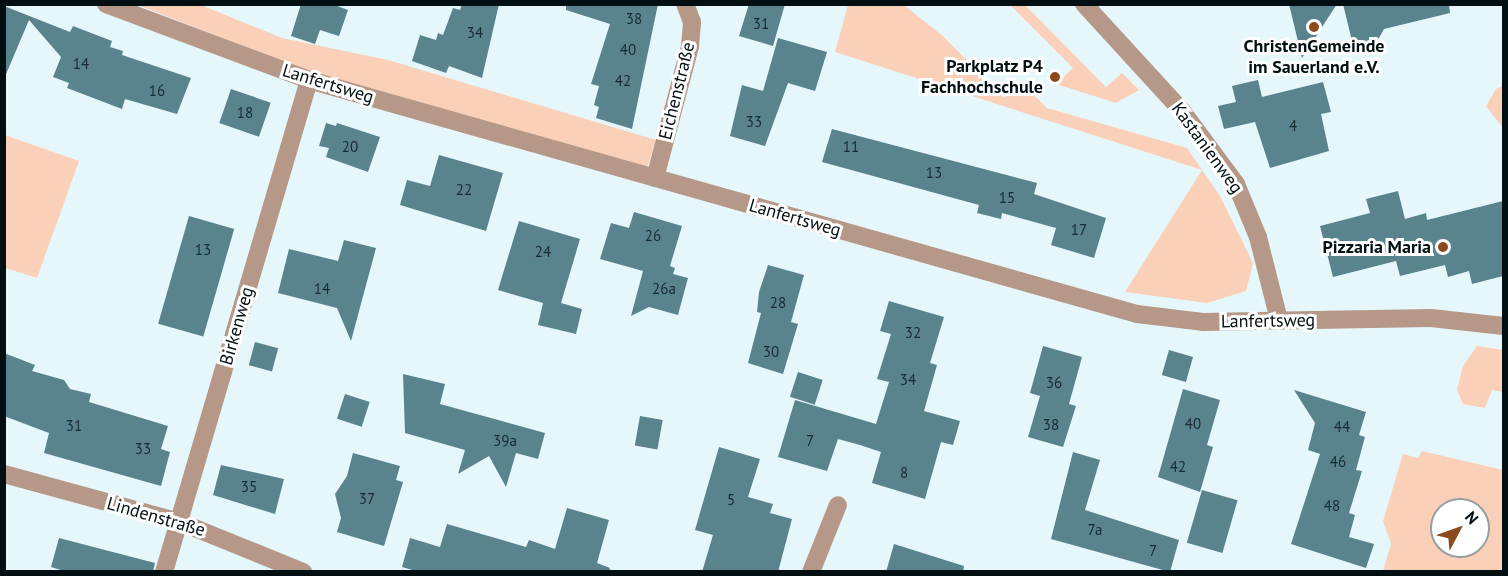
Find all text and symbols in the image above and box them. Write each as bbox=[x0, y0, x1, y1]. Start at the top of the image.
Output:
house number: 38 bbox=[626, 10, 642, 28]
house number: 31 bbox=[753, 15, 769, 33]
marker: ChristenGemeinde im Sauerland e.V. bbox=[1307, 20, 1321, 34]
house number: 34 bbox=[467, 24, 483, 42]
place label: ChristenGemeinde im Sauerland e.V. bbox=[1243, 36, 1385, 78]
street label: Eichenstraße bbox=[654, 40, 700, 142]
house number: 40 bbox=[620, 41, 636, 59]
house number: 14 bbox=[73, 55, 89, 73]
place label: Parkplatz P4 Fachhochschule bbox=[921, 56, 1043, 98]
street label: Lanfertsweg bbox=[280, 60, 376, 108]
marker: Parkplatz P4 Fachhochschule bbox=[1048, 70, 1062, 84]
house number: 42 bbox=[615, 72, 631, 90]
house number: 16 bbox=[149, 82, 165, 100]
street label: Kastanienweg bbox=[1167, 98, 1247, 198]
house number: 18 bbox=[237, 104, 253, 122]
house number: 33 bbox=[746, 113, 762, 131]
house number: 4 bbox=[1289, 117, 1297, 135]
house number: 20 bbox=[342, 138, 358, 156]
house number: 11 bbox=[843, 138, 859, 156]
house number: 13 bbox=[926, 164, 942, 182]
house number: 22 bbox=[456, 181, 472, 199]
house number: 15 bbox=[999, 189, 1015, 207]
street label: Lanfertsweg bbox=[747, 195, 843, 241]
house number: 17 bbox=[1071, 221, 1087, 239]
house number: 26 bbox=[645, 227, 661, 245]
place label: Pizzaria Maria bbox=[1322, 236, 1431, 258]
marker: Pizzaria Maria bbox=[1436, 240, 1450, 254]
house number: 13 bbox=[195, 241, 211, 259]
house number: 24 bbox=[535, 243, 551, 261]
house number: 14 bbox=[314, 280, 330, 298]
house number: 26a bbox=[652, 280, 676, 298]
street label: Birkenweg bbox=[216, 284, 258, 368]
house number: 28 bbox=[770, 294, 786, 312]
street label: Lanfertsweg bbox=[1221, 309, 1315, 333]
house number: 32 bbox=[905, 324, 921, 342]
house number: 30 bbox=[763, 343, 779, 361]
house number: 34 bbox=[900, 371, 916, 389]
house number: 36 bbox=[1046, 374, 1062, 392]
house number: 40 bbox=[1185, 415, 1201, 433]
house number: 38 bbox=[1043, 416, 1059, 434]
house number: 31 bbox=[66, 417, 82, 435]
house number: 44 bbox=[1334, 418, 1350, 436]
house number: 39a bbox=[493, 432, 517, 450]
house number: 7 bbox=[806, 432, 814, 450]
house number: 33 bbox=[135, 440, 151, 458]
house number: 46 bbox=[1330, 453, 1346, 471]
house number: 42 bbox=[1170, 458, 1186, 476]
house number: 8 bbox=[900, 464, 908, 482]
house number: 35 bbox=[241, 478, 257, 496]
house number: 37 bbox=[359, 490, 375, 508]
house number: 5 bbox=[727, 491, 735, 509]
street label: Lindenstraße bbox=[104, 493, 208, 541]
house number: 48 bbox=[1324, 497, 1340, 515]
north arrow bbox=[1430, 498, 1490, 558]
text: N bbox=[1461, 507, 1483, 528]
house number: 7a bbox=[1088, 521, 1102, 539]
house number: 7 bbox=[1149, 542, 1157, 560]

